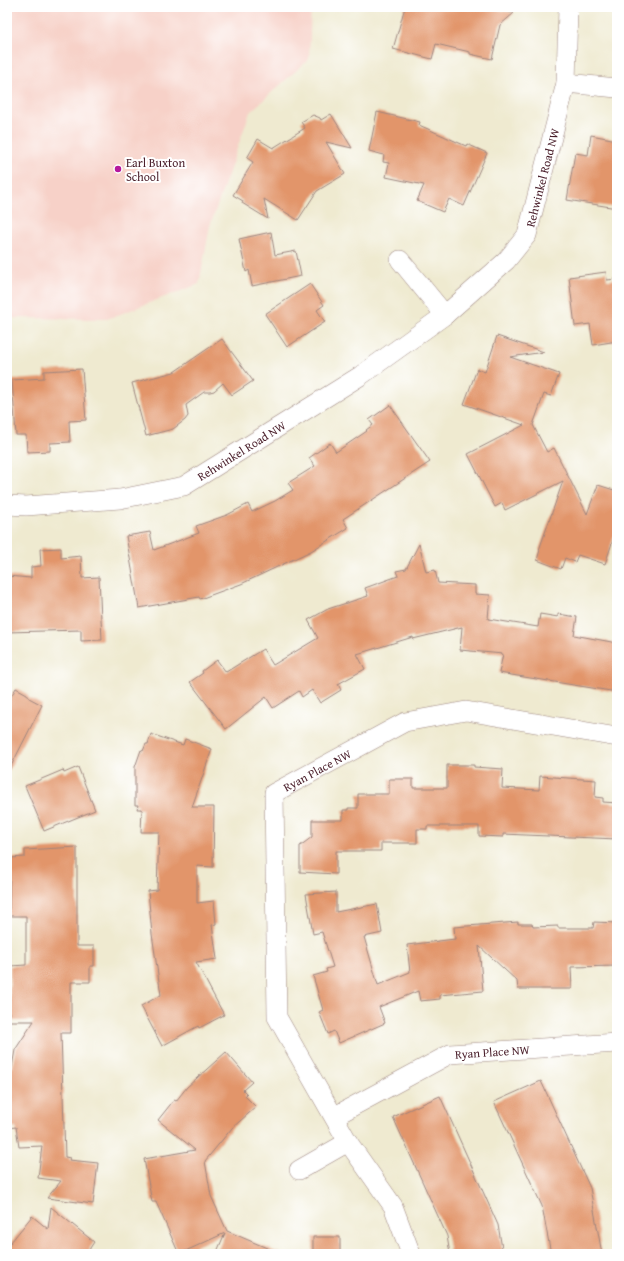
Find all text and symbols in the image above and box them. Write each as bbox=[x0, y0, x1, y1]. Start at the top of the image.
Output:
street label: Rehwinkel Road NW bbox=[521, 126, 563, 229]
place label: Earl Buxton School bbox=[126, 154, 185, 185]
marker: Earl Buxton School bbox=[113, 164, 123, 174]
street label: Rehwinkel Road NW bbox=[194, 416, 289, 484]
street label: Ryan Place NW bbox=[280, 744, 355, 795]
street label: Ryan Place NW bbox=[454, 1040, 531, 1062]

